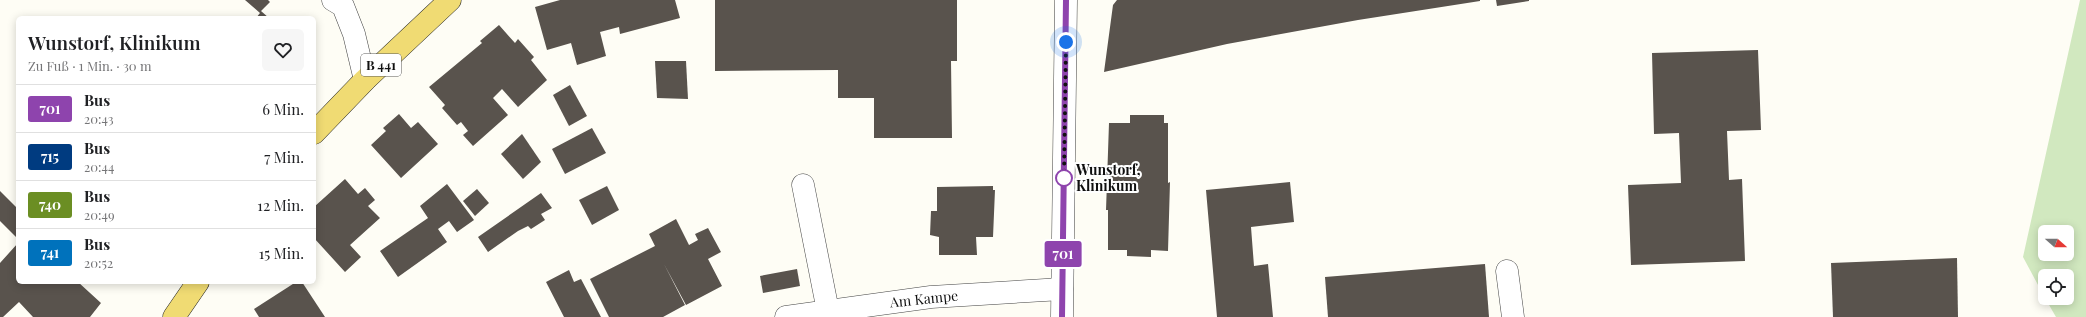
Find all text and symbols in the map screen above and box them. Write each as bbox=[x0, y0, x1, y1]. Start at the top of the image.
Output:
text: Wunstorf, Klinikum bbox=[28, 29, 201, 55]
button: heart bbox=[262, 29, 304, 71]
your location bbox=[1056, 32, 1076, 52]
road number: B 441 bbox=[361, 54, 401, 76]
text: Zu Fuß · 1 Min. · 30 m bbox=[28, 57, 151, 74]
text: Bus bbox=[84, 90, 110, 110]
text: 701 bbox=[40, 99, 60, 118]
text: 6 Min. bbox=[262, 99, 304, 119]
text: 20:43 bbox=[84, 110, 114, 127]
text: Bus bbox=[84, 138, 110, 158]
text: 715 bbox=[41, 147, 59, 166]
text: 7 Min. bbox=[264, 147, 304, 167]
text: 20:44 bbox=[84, 158, 114, 175]
place label: Wunstorf, Klinikum bbox=[1075, 160, 1141, 195]
marker: Wunstorf, Klinikum bbox=[1055, 169, 1073, 187]
text: Bus bbox=[84, 186, 110, 206]
text: 740 bbox=[39, 195, 61, 214]
text: 12 Min. bbox=[257, 195, 304, 215]
text: 20:49 bbox=[84, 206, 115, 223]
north arrow bbox=[2038, 225, 2074, 261]
map controls bbox=[2038, 225, 2074, 305]
text: Bus bbox=[84, 234, 110, 254]
line badge: 701 bbox=[1040, 241, 1086, 267]
text: 741 bbox=[41, 243, 59, 262]
text: 15 Min. bbox=[259, 243, 304, 263]
text: 701 bbox=[1053, 244, 1073, 263]
text: 20:52 bbox=[84, 254, 113, 271]
button: locate bbox=[2038, 269, 2074, 305]
street label: Am Kampe bbox=[888, 285, 959, 312]

